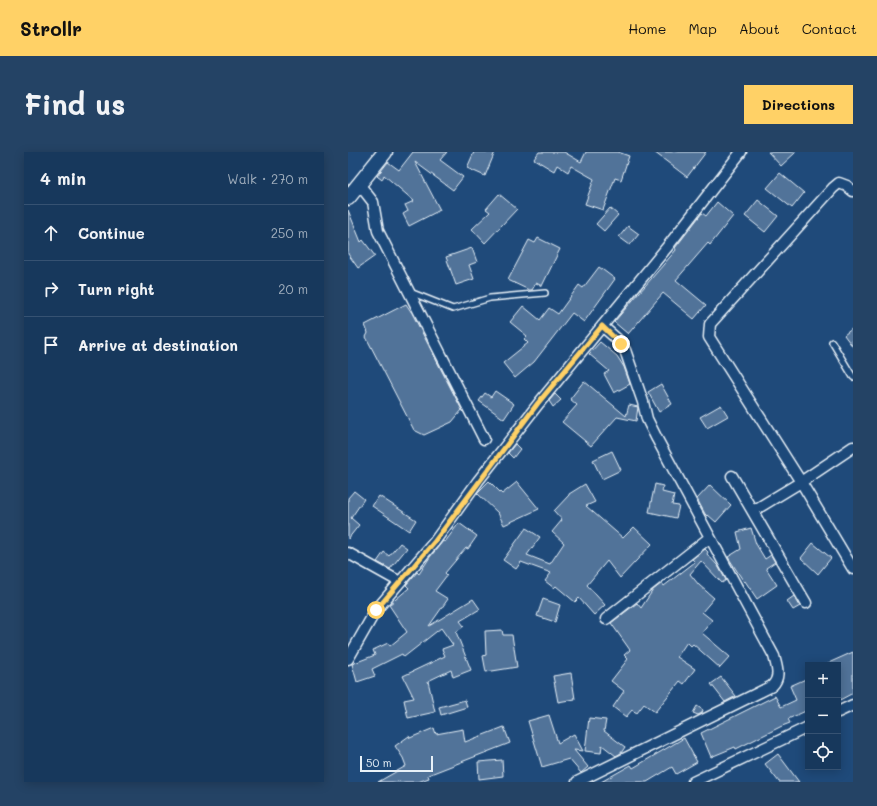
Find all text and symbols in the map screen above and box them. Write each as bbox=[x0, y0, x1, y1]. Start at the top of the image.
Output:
text: Strollr bbox=[20, 16, 82, 41]
text: Home bbox=[628, 19, 666, 38]
text: Map bbox=[688, 19, 717, 38]
text: About bbox=[739, 19, 780, 38]
text: Contact bbox=[802, 19, 857, 38]
button: Directions bbox=[744, 85, 853, 124]
text: Find us bbox=[24, 86, 125, 122]
text: 4 min bbox=[40, 167, 86, 189]
text: Walk · 270 m bbox=[227, 170, 308, 187]
icon: ahead bbox=[40, 222, 62, 244]
text: Continue bbox=[78, 223, 145, 243]
text: 250 m bbox=[271, 224, 308, 241]
icon: right bbox=[40, 278, 62, 300]
text: Turn right bbox=[78, 279, 155, 299]
text: 20 m bbox=[278, 280, 308, 297]
icon: arrive bbox=[40, 334, 62, 356]
text: Arrive at destination bbox=[78, 335, 238, 355]
route end bbox=[612, 335, 630, 353]
route start bbox=[367, 601, 385, 619]
map controls bbox=[805, 662, 841, 770]
button: + bbox=[805, 662, 841, 698]
button: − bbox=[805, 698, 841, 734]
button: locate bbox=[805, 734, 841, 770]
scale bar bbox=[360, 754, 433, 773]
text: 50 m bbox=[366, 755, 392, 770]

